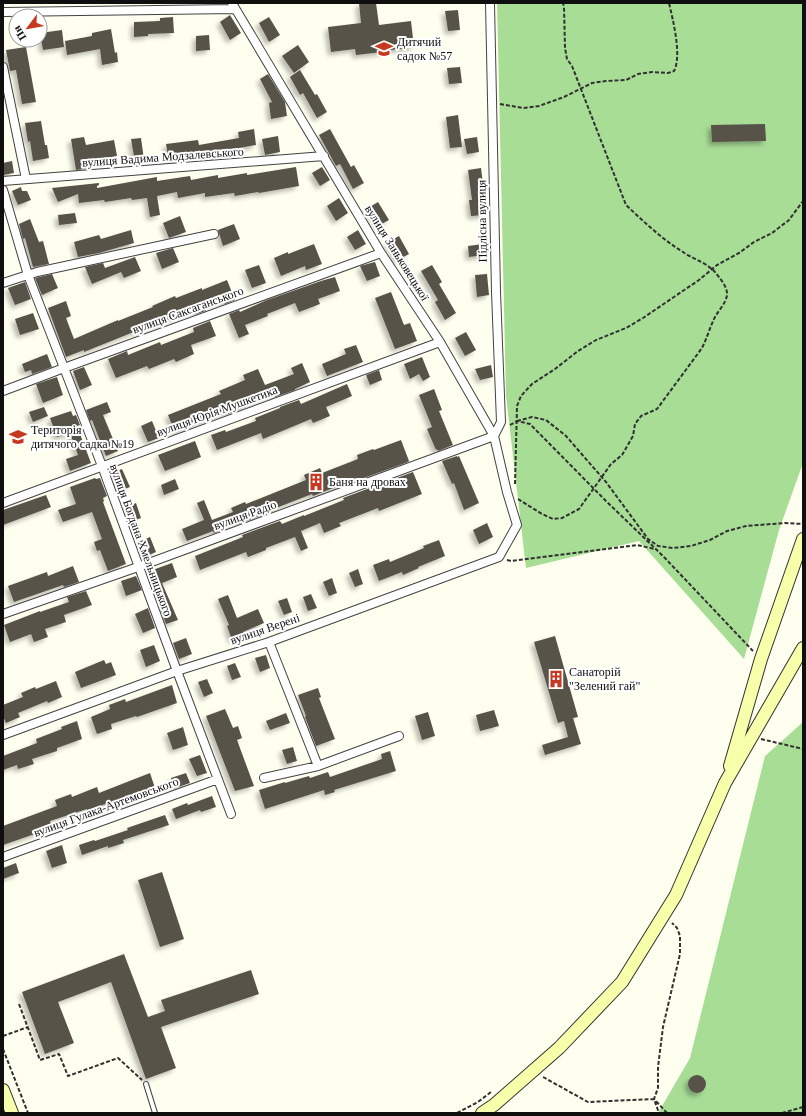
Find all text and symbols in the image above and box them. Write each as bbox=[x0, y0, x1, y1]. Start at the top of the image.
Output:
north arrow bbox=[8, 8, 48, 48]
text: Пн bbox=[10, 23, 29, 43]
place label: Дитячий садок №57 bbox=[397, 35, 452, 63]
school or university icon: Дитячий садок №57 bbox=[374, 39, 394, 59]
street label: вулиця Вадима Модзалевського bbox=[82, 144, 244, 170]
street label: Підлісна вулиця bbox=[474, 179, 490, 262]
street label: вулиця Заньковецької bbox=[362, 203, 432, 304]
street label: вулиця Саксаганського bbox=[131, 283, 245, 337]
street label: вулиця Юрія Мушкетика bbox=[155, 382, 280, 439]
place label: Територія дитячого садка №19 bbox=[31, 423, 134, 451]
school or university icon: Територія дитячого садка №19 bbox=[8, 427, 28, 447]
street label: вулиця Богдана Хмельницького bbox=[107, 462, 175, 618]
building icon: Баня на дровах bbox=[306, 472, 326, 492]
place label: Баня на дровах bbox=[329, 475, 406, 489]
street label: вулиця Радіо bbox=[212, 497, 278, 533]
street label: вулиця Верені bbox=[228, 610, 302, 647]
place label: Санаторій "Зелений гай" bbox=[569, 665, 640, 693]
building icon: Санаторій "Зелений гай" bbox=[546, 669, 566, 689]
street label: вулиця Гулака-Артемовського bbox=[32, 774, 180, 840]

